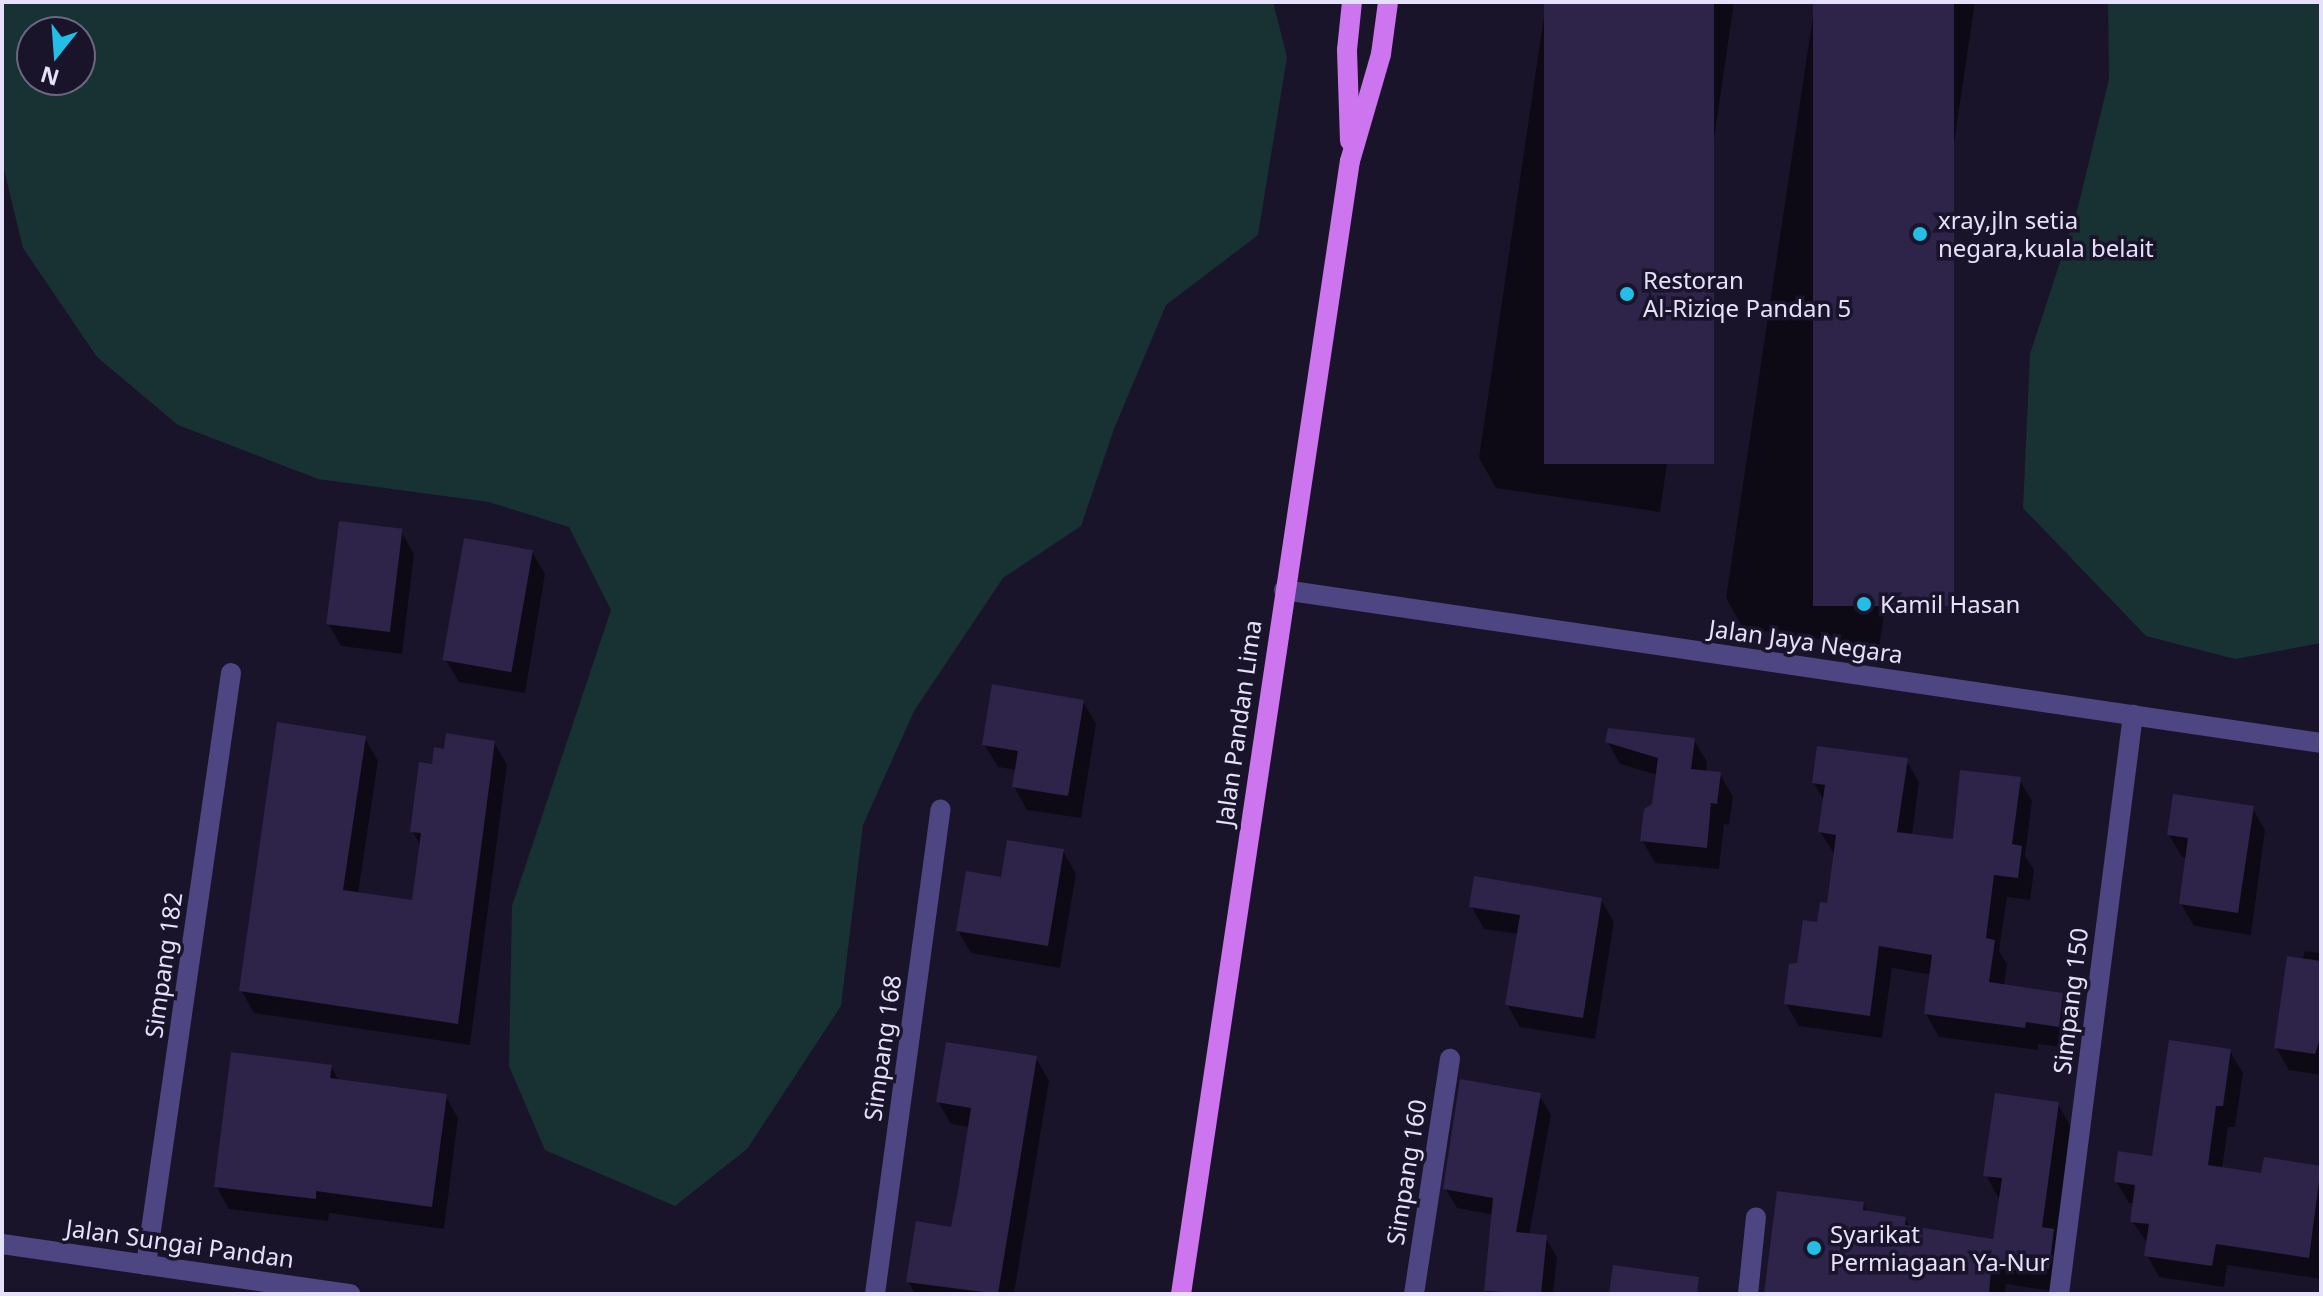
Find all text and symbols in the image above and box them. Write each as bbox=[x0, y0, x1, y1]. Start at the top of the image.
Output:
north arrow bbox=[16, 16, 96, 96]
text: N bbox=[37, 60, 63, 94]
place label: xray,jln setia negara,kuala belait bbox=[1938, 206, 2154, 262]
marker: xray,jln setia negara,kuala belait bbox=[1909, 223, 1931, 245]
place label: Restoran Al-Riziqe Pandan 5 bbox=[1643, 266, 1851, 322]
marker: Restoran Al-Riziqe Pandan 5 bbox=[1618, 285, 1636, 303]
place label: Kamil Hasan bbox=[1880, 590, 2020, 618]
marker: Kamil Hasan bbox=[1855, 595, 1873, 613]
street label: Jalan Jaya Negara bbox=[1707, 613, 1905, 669]
street label: Jalan Pandan Lima bbox=[1209, 618, 1267, 828]
street label: Simpang 182 bbox=[139, 890, 187, 1040]
street label: Simpang 150 bbox=[2047, 926, 2093, 1076]
street label: Simpang 168 bbox=[858, 973, 906, 1123]
street label: Simpang 160 bbox=[1380, 1097, 1432, 1247]
street label: Jalan Sungai Pandan bbox=[64, 1213, 296, 1273]
place label: Syarikat Permiagaan Ya-Nur bbox=[1830, 1220, 2049, 1276]
marker: Syarikat Permiagaan Ya-Nur bbox=[1805, 1239, 1823, 1257]

